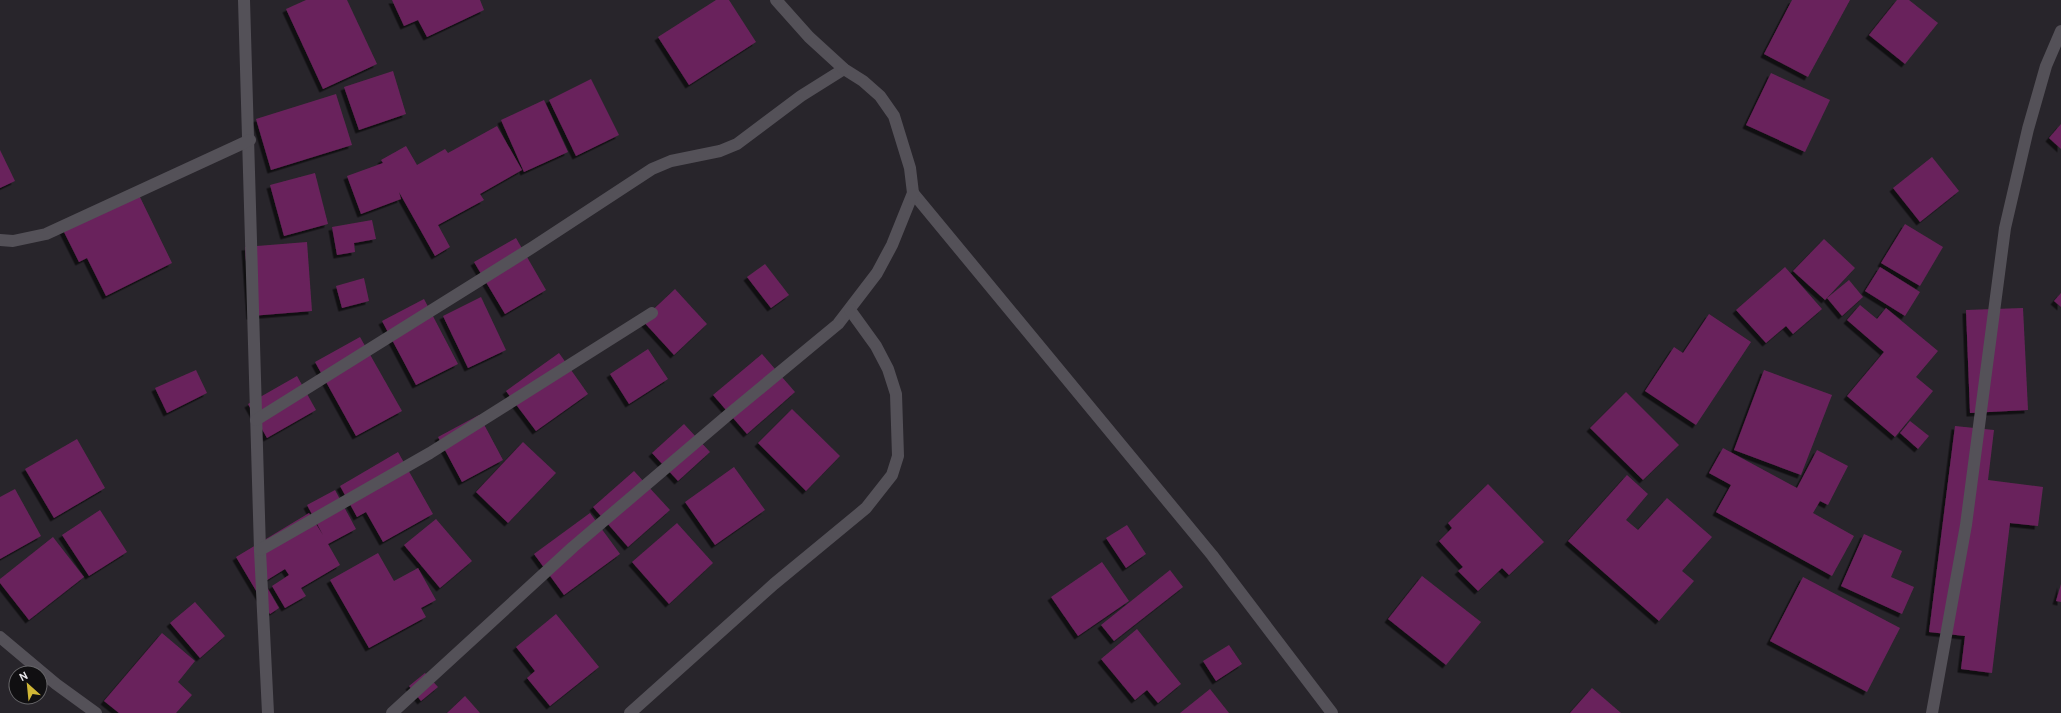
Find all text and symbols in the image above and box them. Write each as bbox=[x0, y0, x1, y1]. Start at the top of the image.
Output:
north arrow bbox=[8, 665, 48, 705]
text: N bbox=[17, 668, 30, 684]

